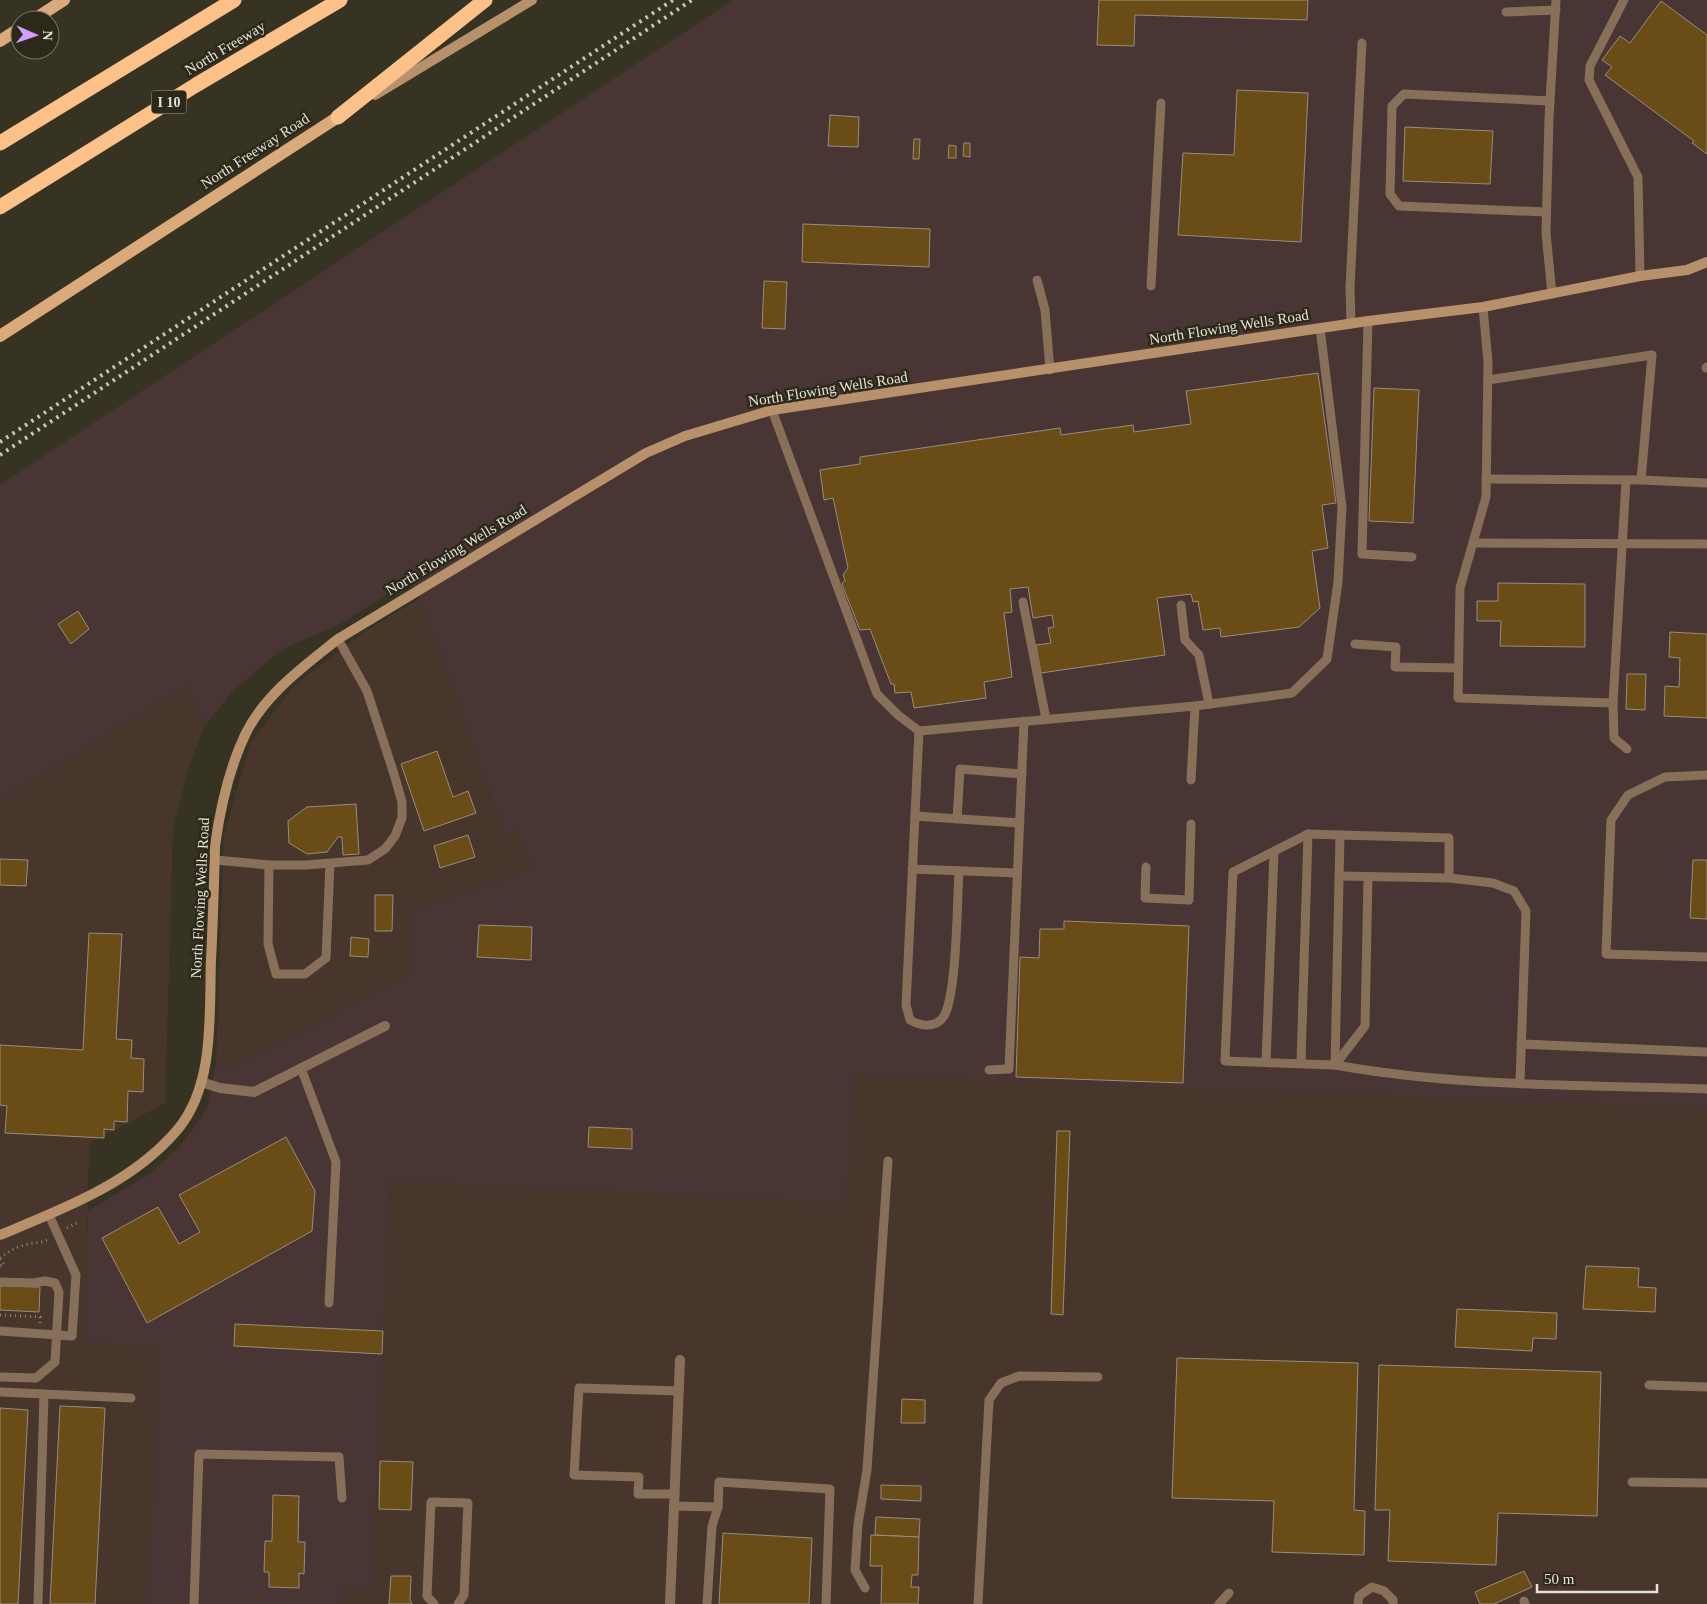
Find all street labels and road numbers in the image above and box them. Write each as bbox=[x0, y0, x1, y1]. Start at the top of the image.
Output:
street label: North Freeway bbox=[182, 18, 268, 78]
road number: I 10 bbox=[152, 90, 186, 114]
street label: North Freeway Road bbox=[198, 110, 313, 192]
street label: North Flowing Wells Road bbox=[1148, 306, 1310, 348]
street label: North Flowing Wells Road bbox=[747, 368, 909, 410]
street label: North Flowing Wells Road bbox=[383, 501, 530, 598]
street label: North Flowing Wells Road bbox=[188, 816, 212, 979]

